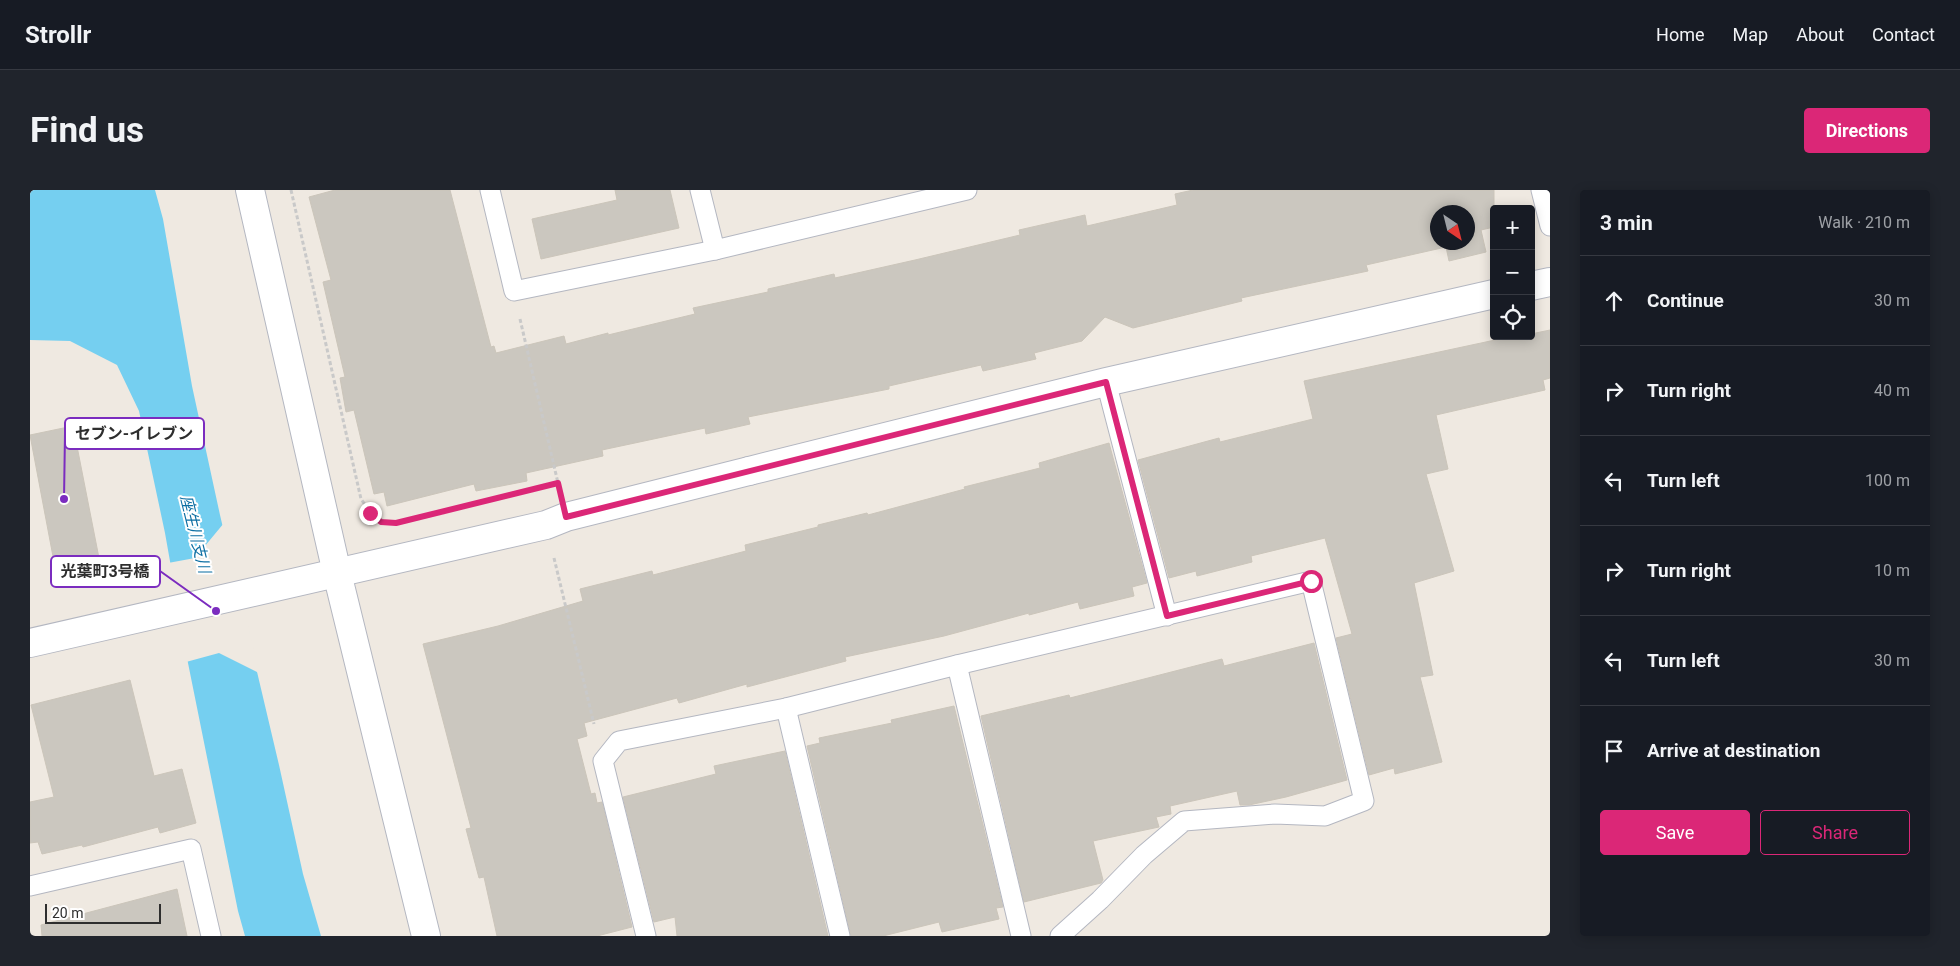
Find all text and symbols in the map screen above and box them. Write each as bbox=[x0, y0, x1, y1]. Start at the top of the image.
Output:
text: Strollr bbox=[25, 21, 91, 49]
text: Home bbox=[1656, 24, 1705, 45]
text: Map bbox=[1733, 24, 1768, 45]
text: About bbox=[1796, 24, 1844, 45]
text: Contact bbox=[1872, 24, 1935, 45]
button: Directions bbox=[1804, 108, 1930, 153]
text: Find us bbox=[30, 110, 144, 151]
north arrow bbox=[1430, 205, 1475, 250]
map controls bbox=[1490, 205, 1535, 340]
button: + bbox=[1490, 205, 1535, 250]
text: 3 min bbox=[1600, 211, 1653, 235]
text: Walk · 210 m bbox=[1818, 213, 1910, 232]
button: − bbox=[1490, 250, 1535, 295]
icon: ahead bbox=[1600, 287, 1628, 315]
text: Continue bbox=[1647, 289, 1724, 312]
text: 30 m bbox=[1874, 291, 1910, 310]
button: locate bbox=[1490, 295, 1535, 340]
icon: right bbox=[1600, 377, 1628, 405]
text: Turn right bbox=[1647, 379, 1731, 402]
text: 40 m bbox=[1874, 381, 1910, 400]
callout: セブン-イレブン bbox=[65, 418, 204, 449]
text: セブン-イレブン bbox=[75, 424, 193, 443]
icon: left bbox=[1600, 467, 1628, 495]
text: Turn left bbox=[1647, 469, 1720, 492]
text: 100 m bbox=[1865, 471, 1910, 490]
water label: 座生川支川 bbox=[177, 493, 215, 577]
route end bbox=[359, 502, 382, 525]
callout: 光葉町3号橋 bbox=[51, 556, 160, 587]
icon: right bbox=[1600, 557, 1628, 585]
text: Turn right bbox=[1647, 559, 1731, 582]
text: 10 m bbox=[1874, 561, 1910, 580]
text: 光葉町3号橋 bbox=[60, 562, 150, 581]
route start bbox=[1300, 570, 1323, 593]
icon: left bbox=[1600, 647, 1628, 675]
text: Turn left bbox=[1647, 649, 1720, 672]
text: 30 m bbox=[1874, 651, 1910, 670]
icon: arrive bbox=[1600, 737, 1628, 765]
text: Arrive at destination bbox=[1647, 739, 1820, 762]
button: Save bbox=[1600, 810, 1750, 855]
button: Share bbox=[1760, 810, 1910, 855]
scale bar bbox=[45, 901, 161, 924]
text: 20 m bbox=[52, 905, 84, 921]

